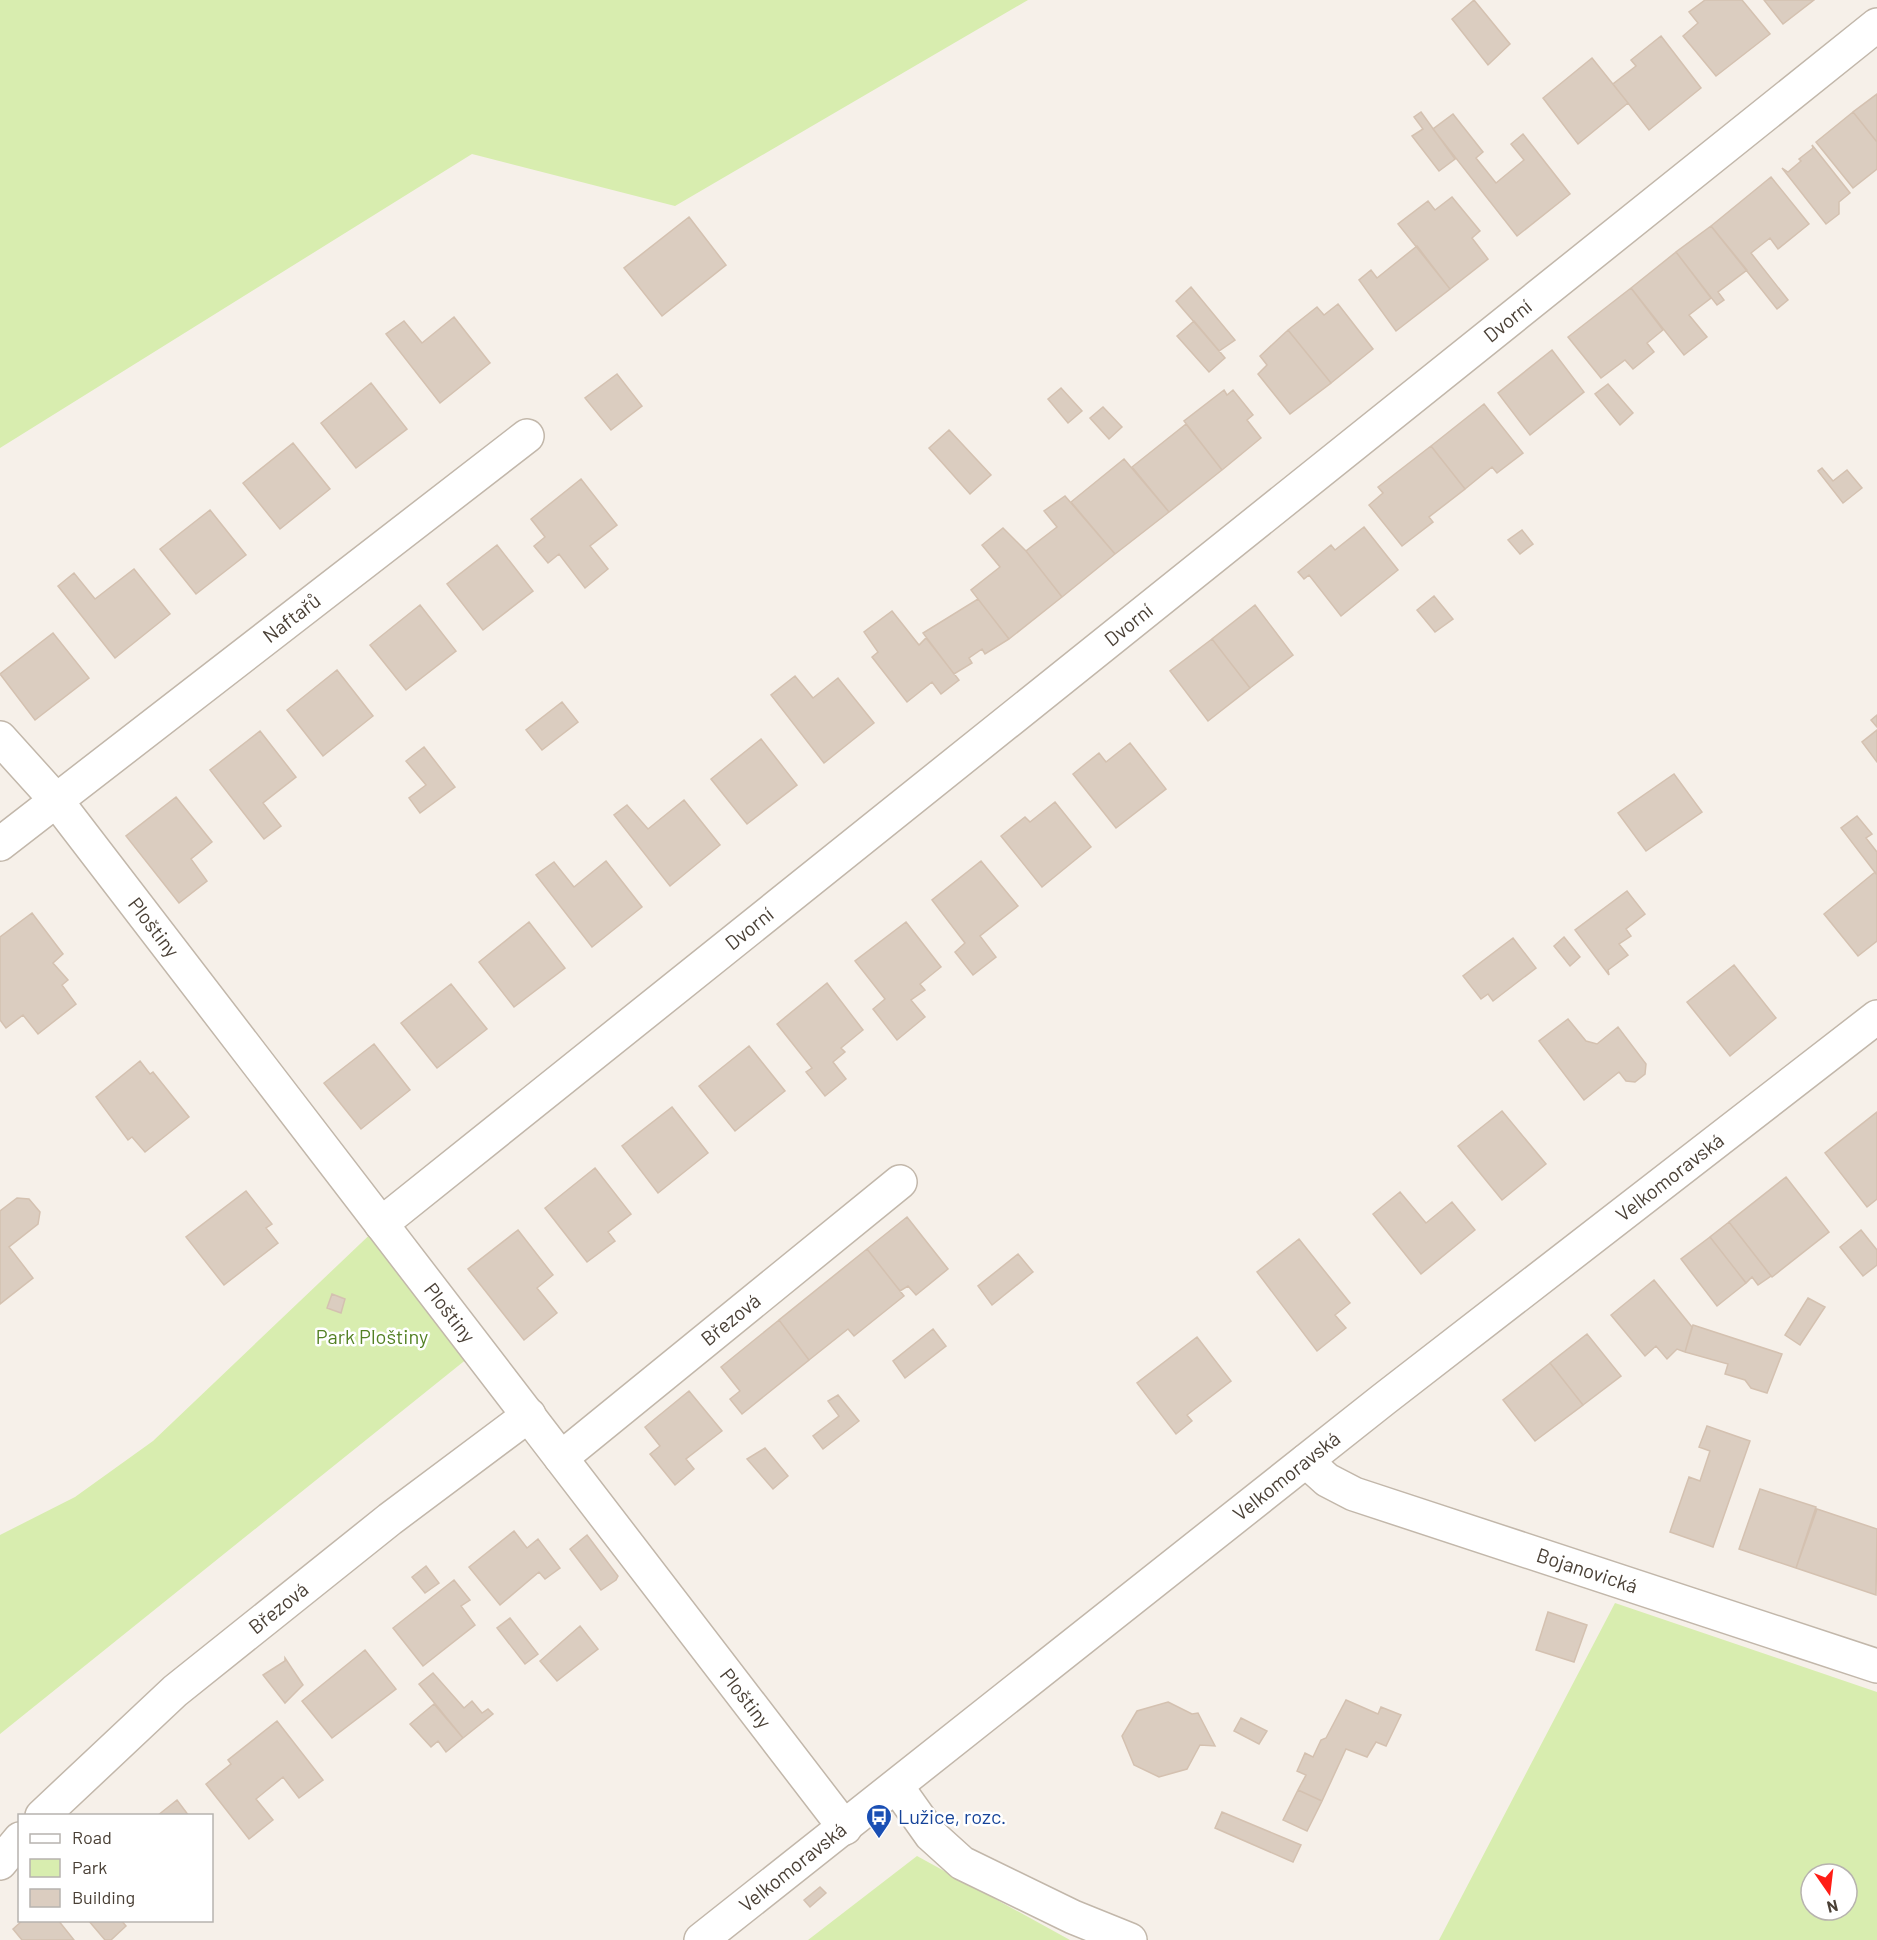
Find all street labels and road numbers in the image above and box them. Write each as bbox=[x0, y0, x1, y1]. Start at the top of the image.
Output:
street label: Dvorní bbox=[1478, 294, 1536, 347]
street label: Naftařů bbox=[258, 588, 325, 647]
street label: Dvorní bbox=[1099, 598, 1157, 651]
street label: Ploštiny bbox=[124, 892, 185, 962]
street label: Dvorní bbox=[720, 902, 777, 954]
street label: Velkomoravská bbox=[1611, 1127, 1728, 1226]
street label: Ploštiny bbox=[420, 1277, 481, 1347]
street label: Březová bbox=[696, 1288, 765, 1350]
street label: Velkomoravská bbox=[1228, 1426, 1344, 1525]
street label: Bojanovická bbox=[1534, 1542, 1641, 1597]
street label: Březová bbox=[243, 1576, 312, 1638]
street label: Ploštiny bbox=[716, 1663, 777, 1733]
street label: Velkomoravská bbox=[734, 1817, 850, 1916]

